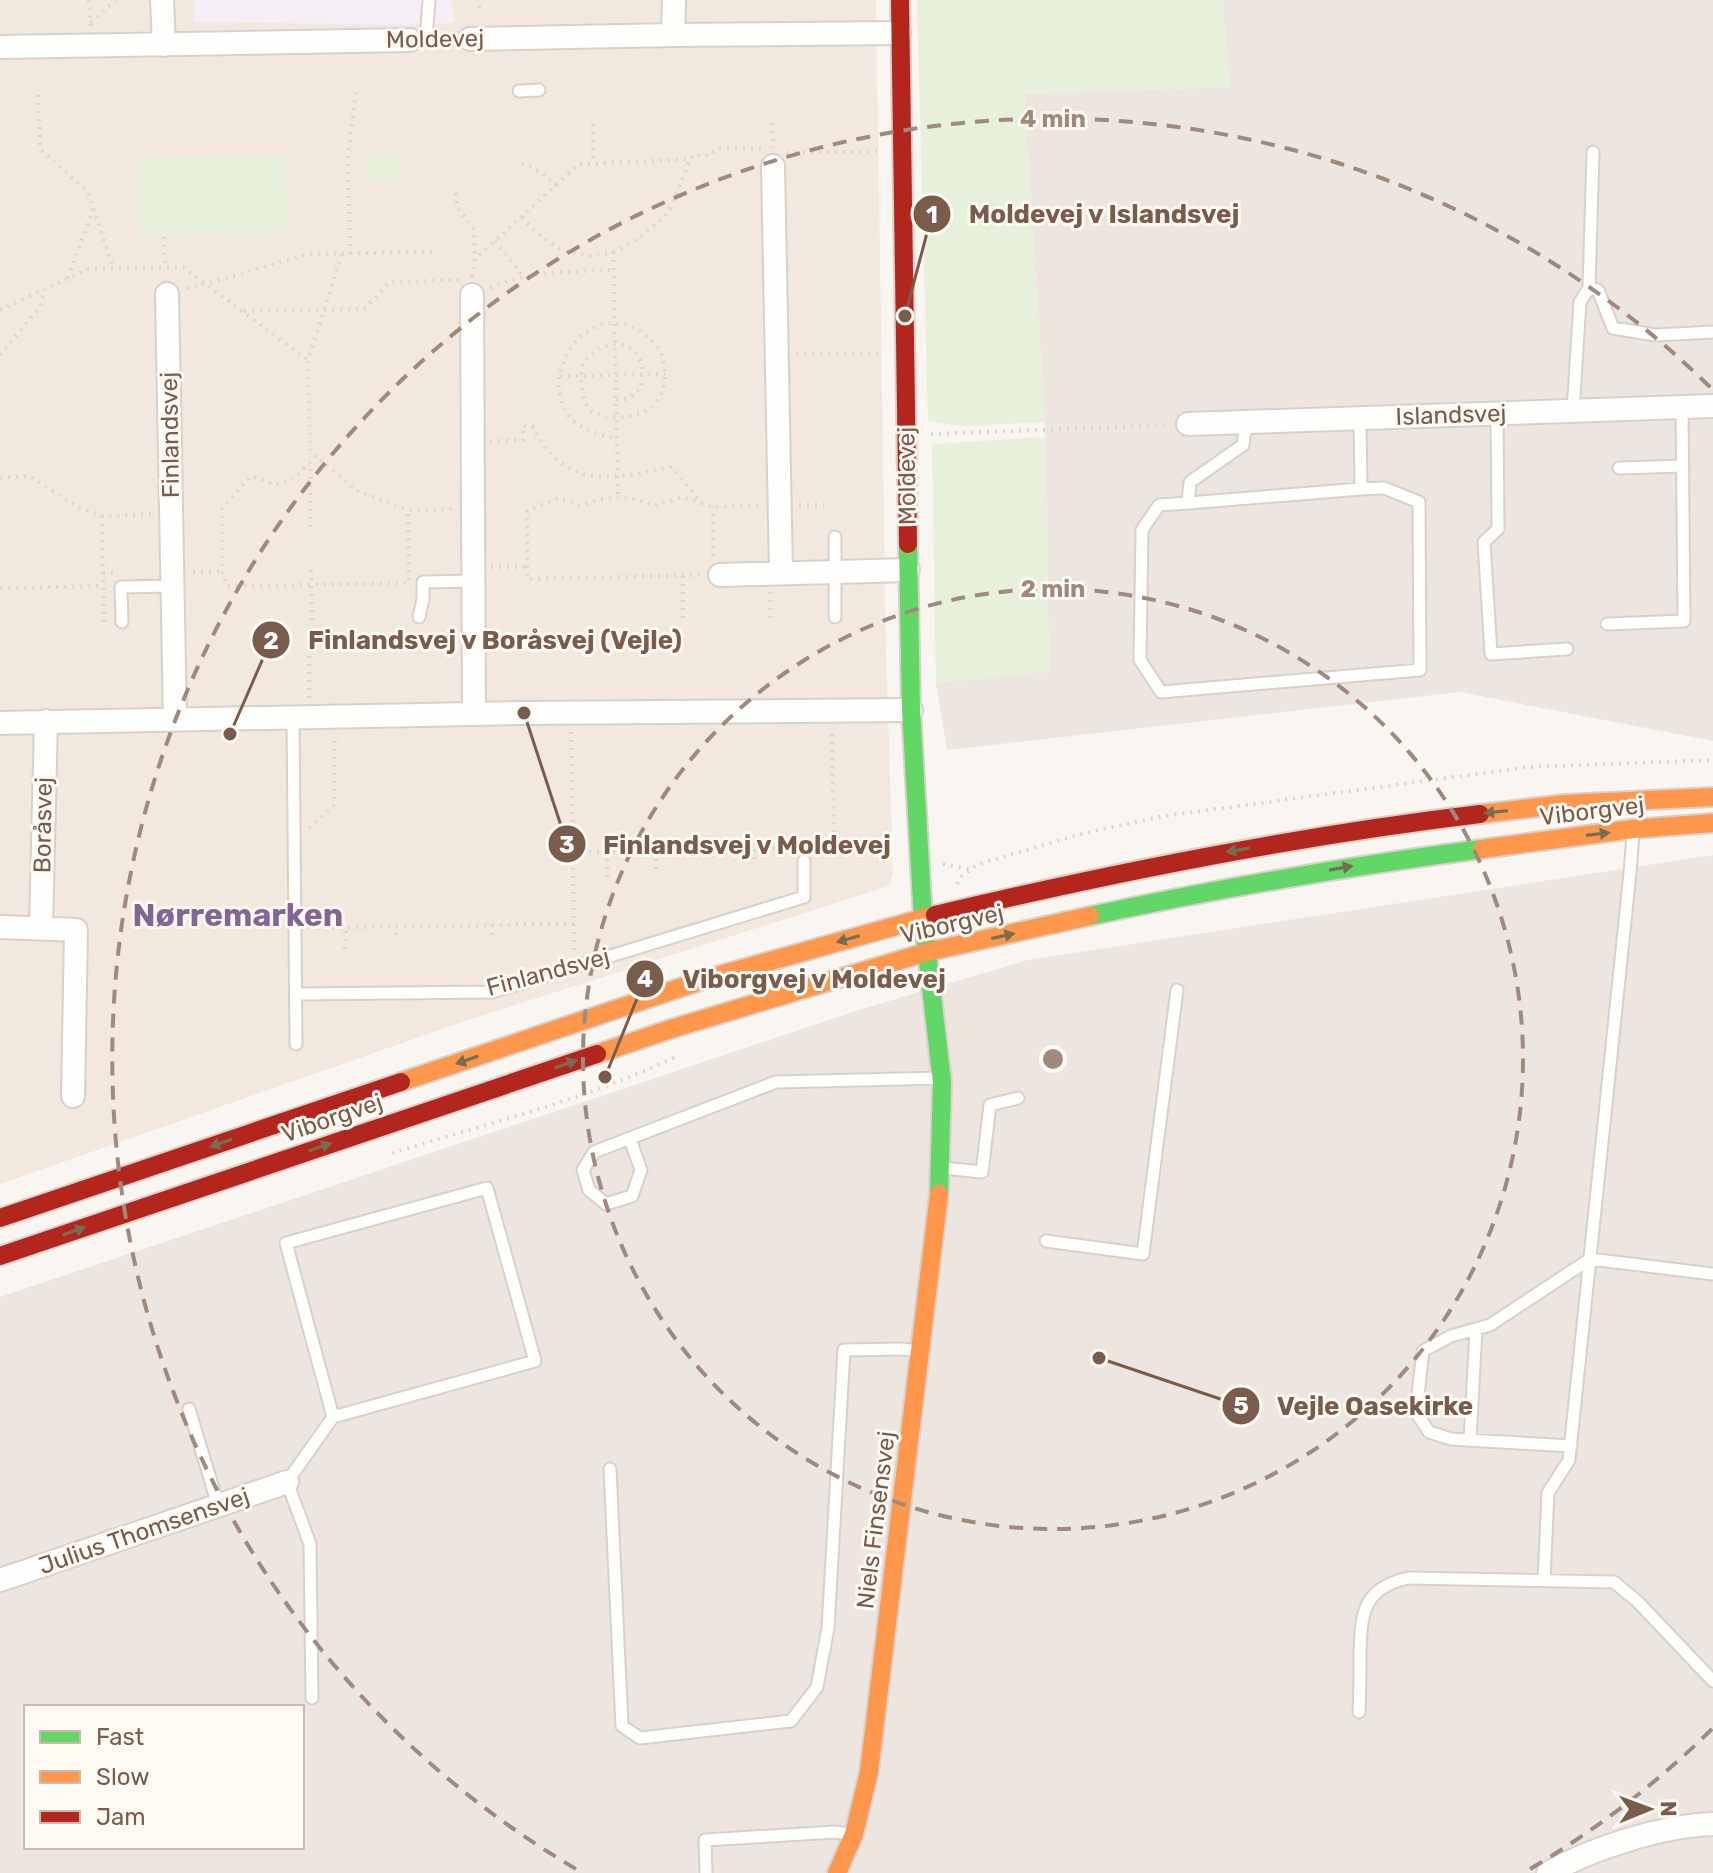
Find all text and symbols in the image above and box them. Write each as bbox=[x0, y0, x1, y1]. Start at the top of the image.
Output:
street label: Moldevej bbox=[386, 24, 484, 54]
text: 4 min bbox=[1020, 105, 1086, 133]
callout: Moldevej v Islandsvej bbox=[912, 189, 1256, 239]
text: Moldevej v Islandsvej bbox=[969, 199, 1239, 230]
text: 1 bbox=[926, 201, 938, 229]
street label: Finlandsvej bbox=[155, 372, 185, 498]
street label: Islandsvej bbox=[1395, 399, 1507, 431]
street label: Moldevej bbox=[892, 427, 922, 525]
text: 2 min bbox=[1021, 575, 1086, 603]
callout: Finlandsvej v Boråsvej (Vejle) bbox=[251, 615, 699, 665]
text: Finlandsvej v Boråsvej (Vejle) bbox=[308, 625, 682, 656]
text: 2 bbox=[263, 627, 279, 655]
street label: Boråsvej bbox=[28, 777, 58, 873]
street label: Viborgvej bbox=[1538, 791, 1646, 831]
one-way arrow bbox=[1483, 806, 1508, 819]
callout: Finlandsvej v Moldevej bbox=[547, 819, 908, 869]
one-way arrow bbox=[1586, 827, 1611, 840]
text: Finlandsvej v Moldevej bbox=[603, 830, 891, 861]
text: 3 bbox=[559, 831, 575, 859]
one-way arrow bbox=[1226, 845, 1251, 857]
one-way arrow bbox=[1328, 862, 1353, 874]
district label: Nørremarken bbox=[133, 896, 343, 934]
street label: Viborgvej bbox=[898, 899, 1006, 949]
one-way arrow bbox=[991, 929, 1016, 942]
one-way arrow bbox=[836, 933, 860, 946]
street label: Finlandsvej bbox=[483, 942, 613, 1002]
callout: Viborgvej v Moldevej bbox=[625, 954, 962, 1004]
text: Viborgvej v Moldevej bbox=[682, 964, 946, 995]
text: 4 bbox=[637, 965, 653, 993]
centre of rings bbox=[1039, 1045, 1067, 1073]
one-way arrow bbox=[455, 1054, 479, 1066]
one-way arrow bbox=[555, 1057, 579, 1069]
street label: Viborgvej bbox=[278, 1088, 386, 1148]
one-way arrow bbox=[209, 1138, 233, 1150]
one-way arrow bbox=[308, 1141, 332, 1153]
one-way arrow bbox=[62, 1224, 86, 1236]
callout: Vejle Oasekirke bbox=[1221, 1381, 1489, 1431]
text: Vejle Oasekirke bbox=[1277, 1391, 1473, 1422]
text: 5 bbox=[1233, 1392, 1249, 1420]
street label: Niels Finsensvej bbox=[851, 1430, 901, 1610]
street label: Julius Thomsensvej bbox=[35, 1482, 253, 1580]
legend bbox=[24, 1705, 304, 1849]
text: Fast bbox=[96, 1723, 144, 1751]
text: Slow bbox=[96, 1763, 149, 1791]
north arrow bbox=[1609, 1769, 1689, 1849]
text: N bbox=[1655, 1801, 1682, 1817]
text: Jam bbox=[96, 1803, 146, 1831]

